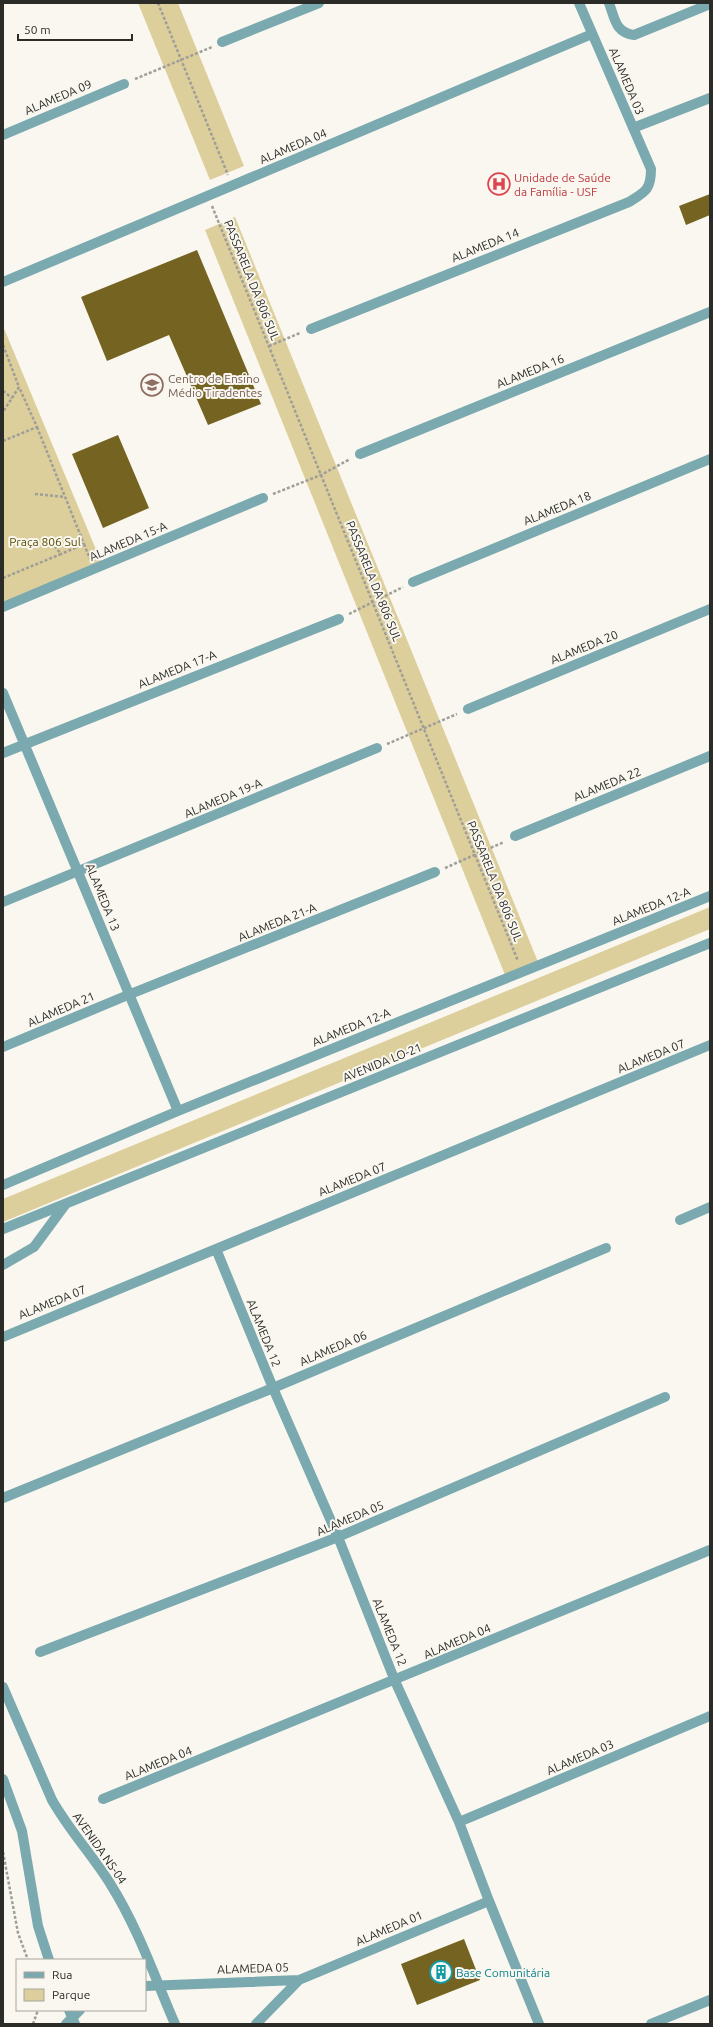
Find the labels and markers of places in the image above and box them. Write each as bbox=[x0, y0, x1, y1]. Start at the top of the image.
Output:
hospital icon: Unidade de Saúde da Família - USF bbox=[486, 171, 512, 197]
place label: Unidade de Saúde da Família - USF bbox=[514, 171, 611, 198]
school or university icon: Centro de Ensino Médio Tiradentes bbox=[139, 372, 165, 398]
place label: Centro de Ensino Médio Tiradentes bbox=[168, 372, 262, 399]
building icon: Base Comunitária bbox=[428, 1959, 454, 1985]
place label: Base Comunitária bbox=[456, 1966, 550, 1979]

